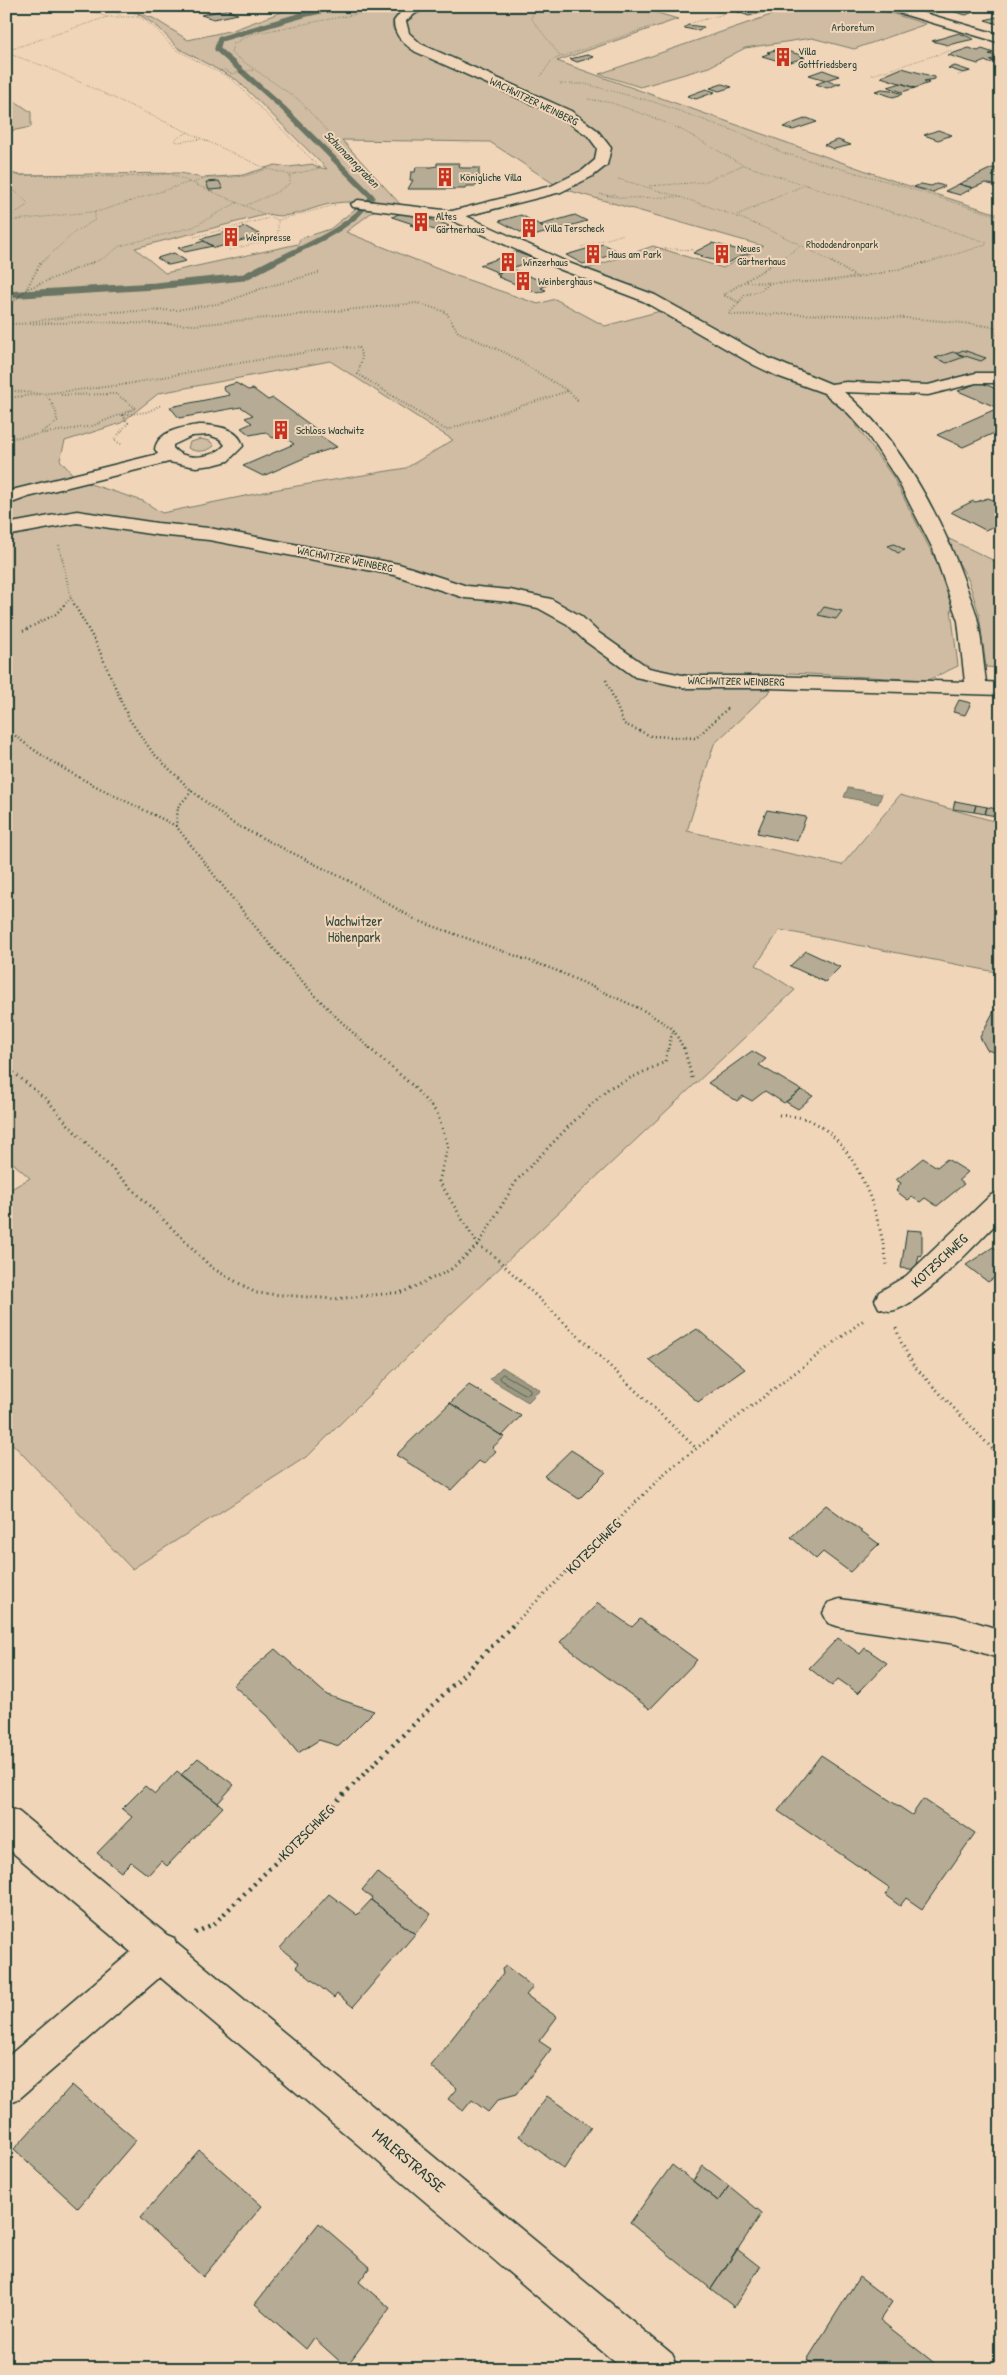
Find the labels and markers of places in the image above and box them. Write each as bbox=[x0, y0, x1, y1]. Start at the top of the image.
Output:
place label: Villa Gottfriedsberg bbox=[798, 44, 857, 71]
building icon: Villa Gottfriedsberg bbox=[772, 46, 794, 68]
building icon: Königliche Villa bbox=[434, 166, 456, 188]
place label: Königliche Villa bbox=[460, 170, 522, 184]
place label: Altes Gärtnerhaus bbox=[436, 209, 485, 236]
building icon: Altes Gärtnerhaus bbox=[410, 211, 432, 233]
building icon: Villa Terscheck bbox=[518, 217, 540, 239]
place label: Villa Terscheck bbox=[544, 221, 605, 235]
building icon: Weinpresse bbox=[220, 226, 242, 248]
place label: Weinpresse bbox=[246, 230, 291, 244]
place label: Neues Gärtnerhaus bbox=[737, 241, 786, 268]
building icon: Haus am Park bbox=[582, 243, 604, 265]
building icon: Neues Gärtnerhaus bbox=[711, 243, 733, 265]
place label: Haus am Park bbox=[608, 247, 662, 261]
building icon: Winzerhaus bbox=[497, 251, 519, 273]
place label: Winzerhaus bbox=[523, 255, 568, 269]
building icon: Weinberghaus bbox=[512, 270, 534, 292]
place label: Weinberghaus bbox=[538, 274, 592, 288]
building icon: Schloss Wachwitz bbox=[270, 419, 292, 441]
place label: Schloss Wachwitz bbox=[296, 423, 365, 437]

